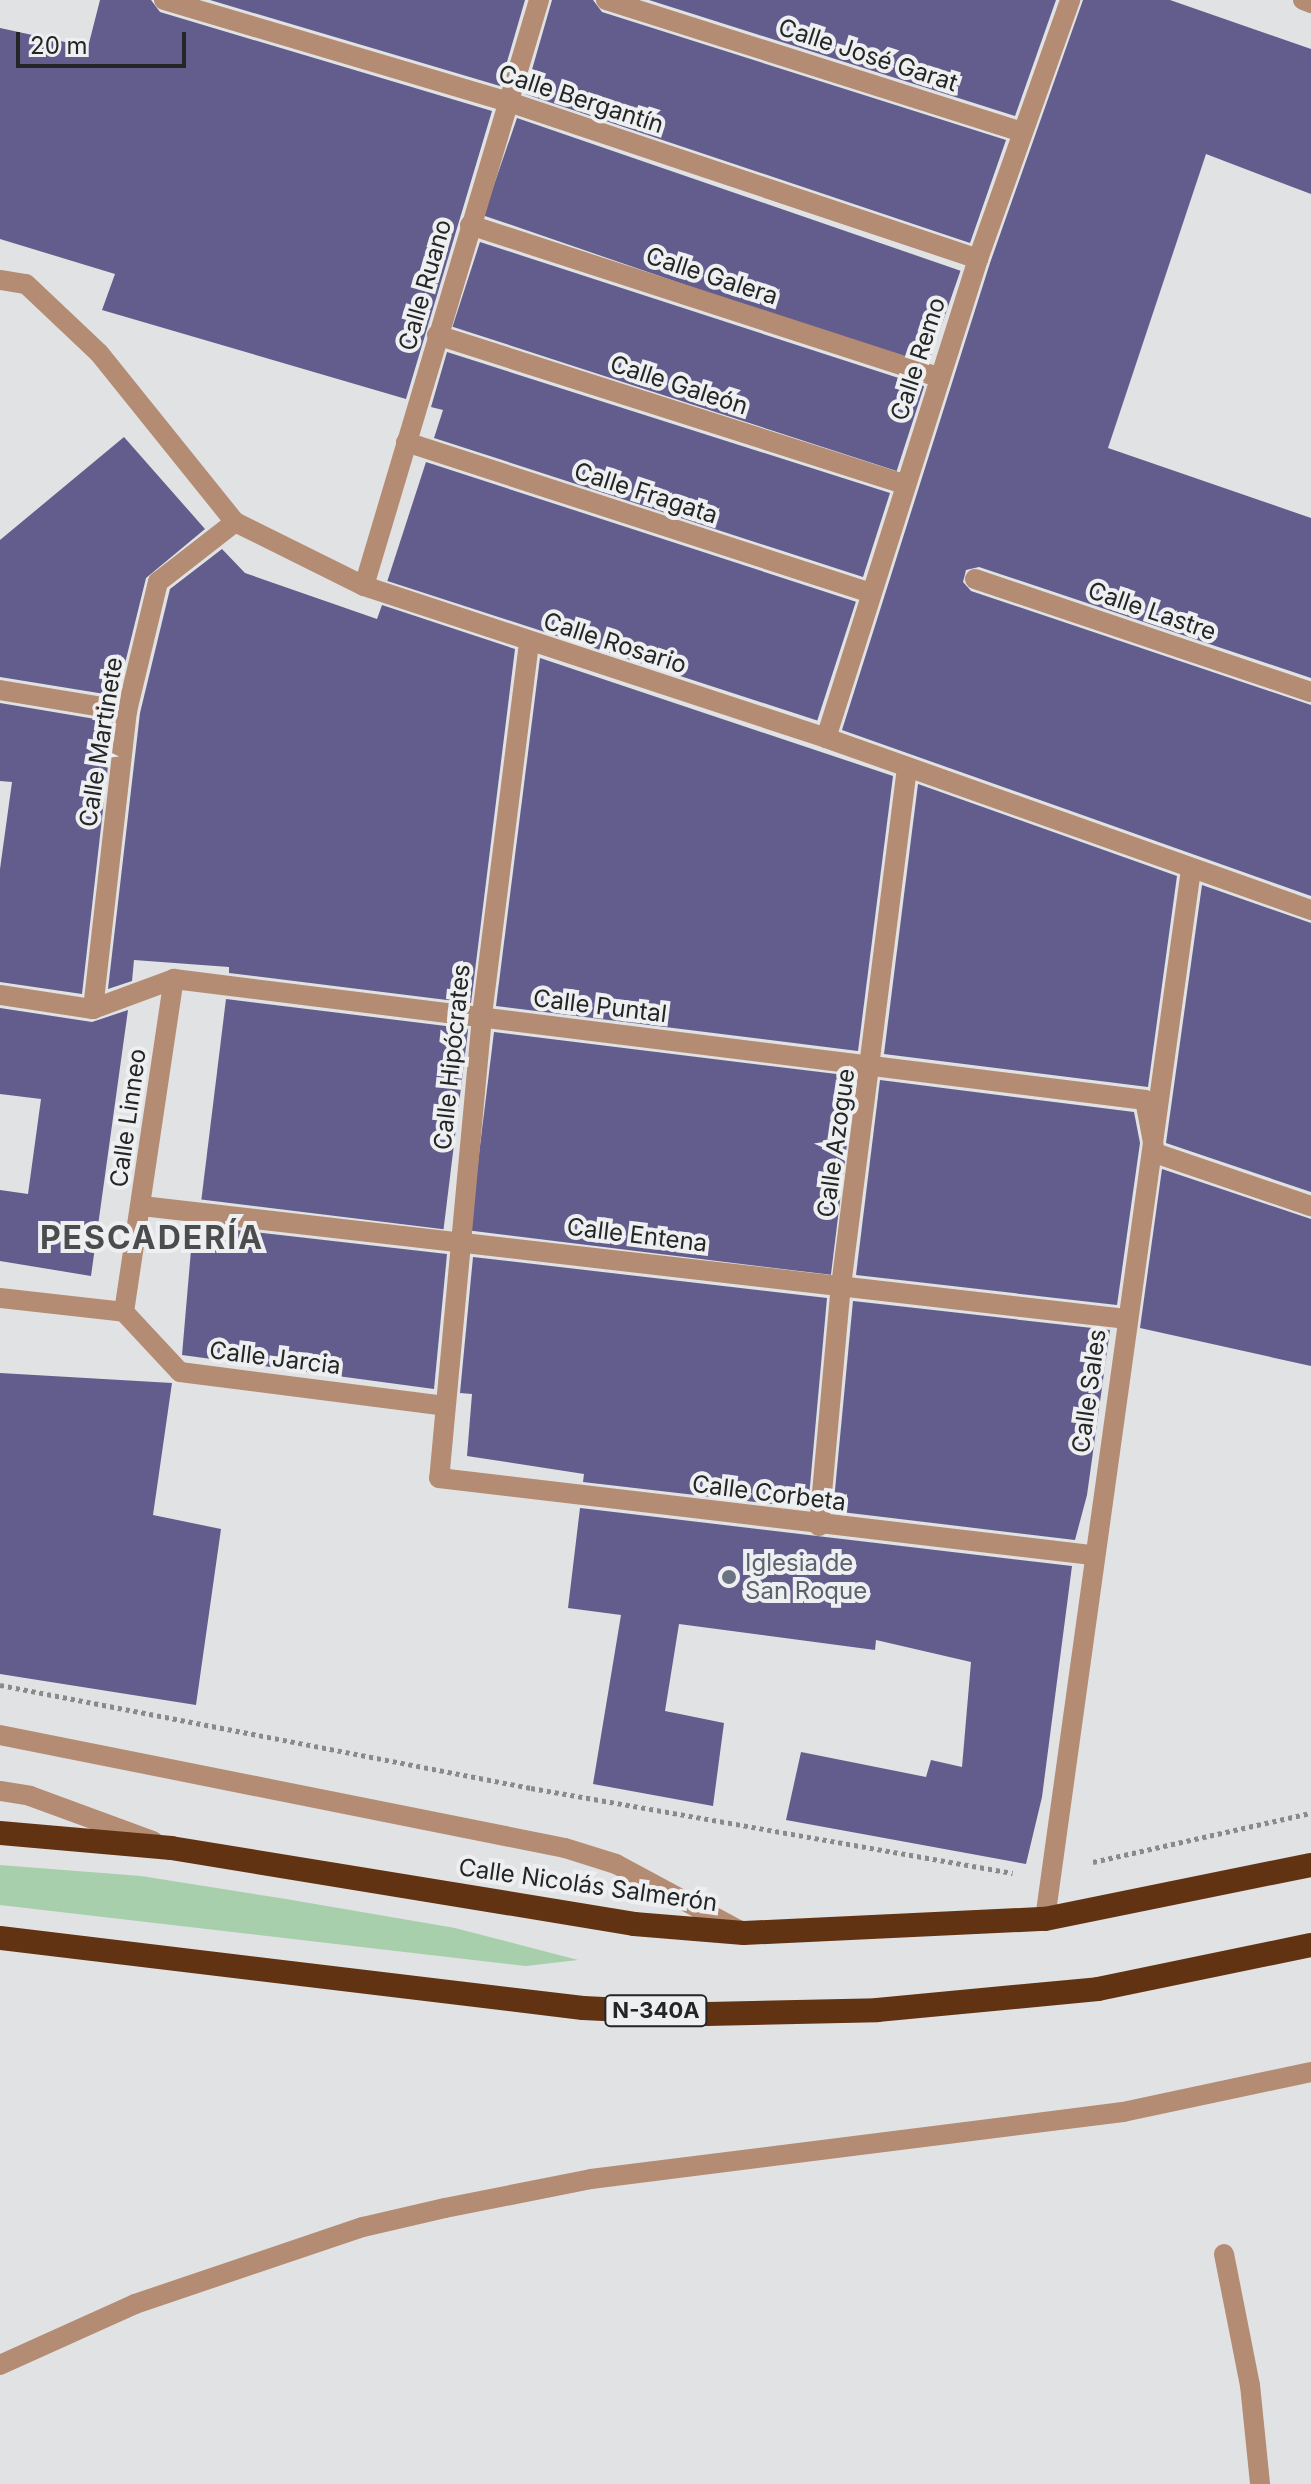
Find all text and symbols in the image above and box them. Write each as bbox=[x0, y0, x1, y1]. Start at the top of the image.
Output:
street label: Calle José Garat bbox=[775, 12, 961, 98]
scale bar bbox=[20, 16, 190, 66]
text: 20 m bbox=[30, 31, 88, 60]
street label: Calle Bergantín bbox=[495, 59, 667, 139]
street label: Calle Ruano bbox=[393, 216, 457, 354]
street label: Calle Galera bbox=[642, 241, 782, 311]
street label: Calle Remo bbox=[885, 294, 951, 424]
street label: Calle Galeón bbox=[606, 349, 752, 421]
street label: Calle Fragata bbox=[571, 456, 721, 530]
street label: Calle Lastre bbox=[1084, 576, 1220, 646]
street label: Calle Rosario bbox=[540, 606, 690, 680]
street label: Calle Martinete bbox=[73, 655, 129, 829]
street label: Calle Hipócrates bbox=[428, 963, 476, 1151]
street label: Calle Puntal bbox=[532, 984, 668, 1028]
street label: Calle Linneo bbox=[104, 1047, 152, 1189]
street label: Calle Azogue bbox=[811, 1067, 861, 1219]
street label: Calle Entena bbox=[565, 1212, 709, 1258]
district label: PESCADERÍA bbox=[40, 1219, 264, 1257]
street label: Calle Sales bbox=[1066, 1327, 1112, 1455]
street label: Calle Jarcia bbox=[208, 1336, 342, 1380]
street label: Calle Corbeta bbox=[690, 1469, 848, 1517]
place label: Iglesia de San Roque bbox=[745, 1549, 867, 1605]
marker: Iglesia de San Roque bbox=[720, 1568, 738, 1586]
street label: Calle Nicolás Salmerón bbox=[457, 1853, 719, 1917]
road number: N-340A bbox=[604, 1993, 708, 2029]

